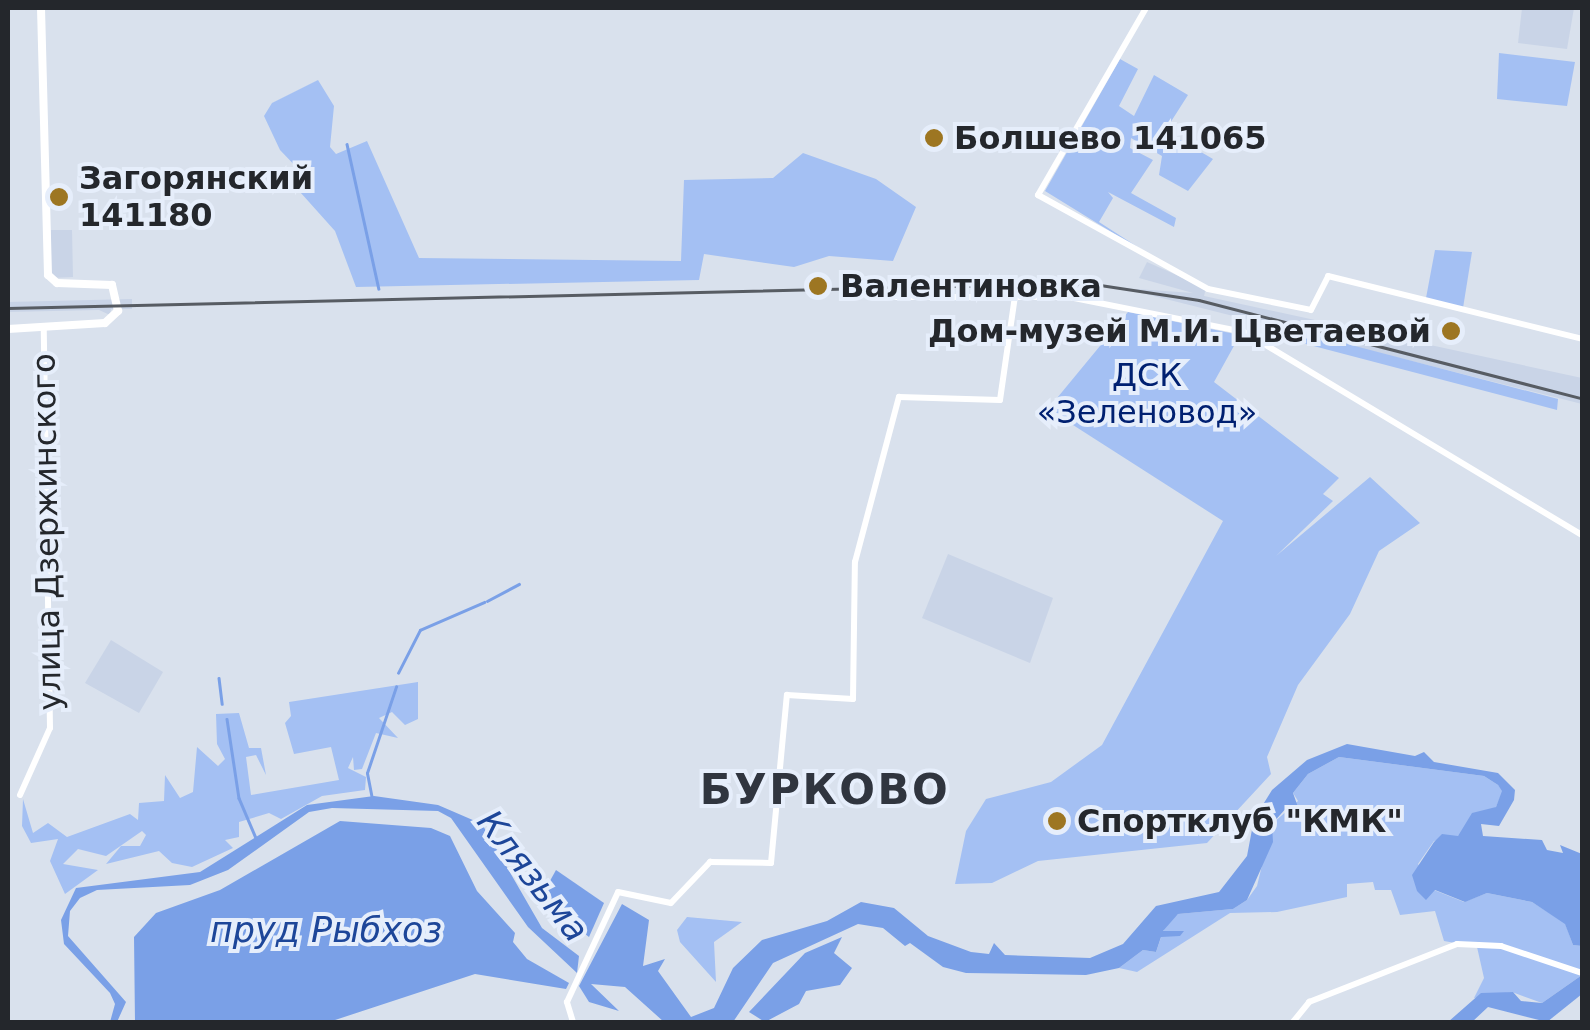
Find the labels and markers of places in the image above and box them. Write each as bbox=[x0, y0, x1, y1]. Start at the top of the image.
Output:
place label: Болшево 141065 bbox=[954, 119, 1266, 157]
marker: Болшево 141065 bbox=[923, 127, 945, 149]
place label: Загорянский 141180 bbox=[79, 160, 313, 235]
marker: Загорянский 141180 bbox=[48, 186, 70, 208]
place label: Валентиновка bbox=[840, 267, 1102, 305]
marker: Валентиновка bbox=[805, 273, 831, 299]
place label: Дом-музей М.И. Цветаевой bbox=[928, 312, 1431, 350]
marker: Дом-музей М.И. Цветаевой bbox=[1440, 320, 1462, 342]
place label: Спортклуб "КМК" bbox=[1077, 802, 1403, 840]
marker: Спортклуб "КМК" bbox=[1046, 810, 1068, 832]

